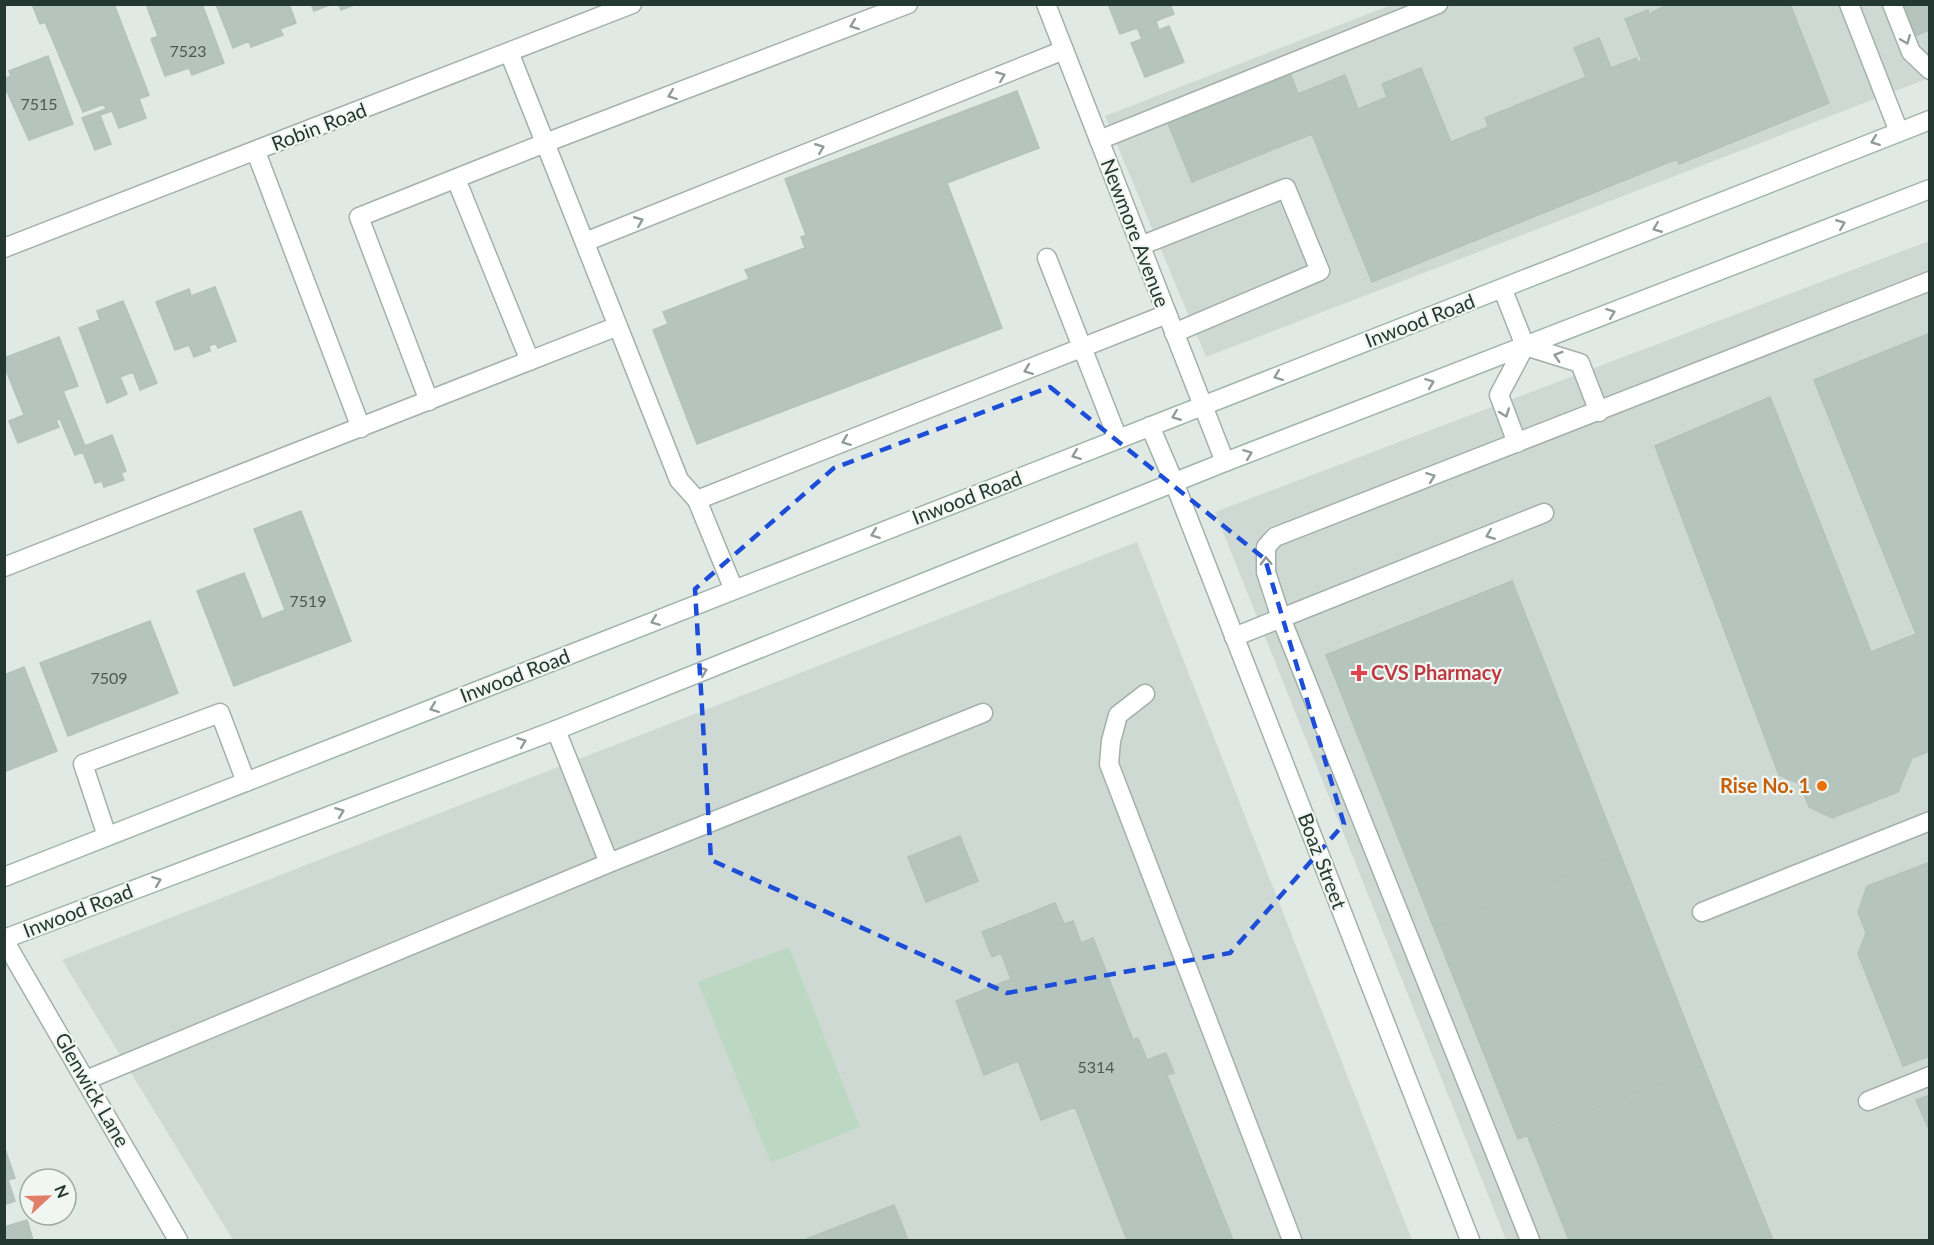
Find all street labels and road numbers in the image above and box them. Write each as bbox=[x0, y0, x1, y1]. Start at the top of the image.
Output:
street label: Robin Road bbox=[268, 97, 370, 155]
street label: Newmore Avenue bbox=[1097, 155, 1175, 310]
street label: Inwood Road bbox=[1361, 288, 1478, 352]
street label: Inwood Road bbox=[908, 465, 1025, 529]
street label: Inwood Road bbox=[456, 643, 573, 707]
street label: Boaz Street bbox=[1294, 809, 1352, 912]
street label: Inwood Road bbox=[19, 878, 136, 942]
street label: Glenwick Lane bbox=[50, 1028, 135, 1151]

